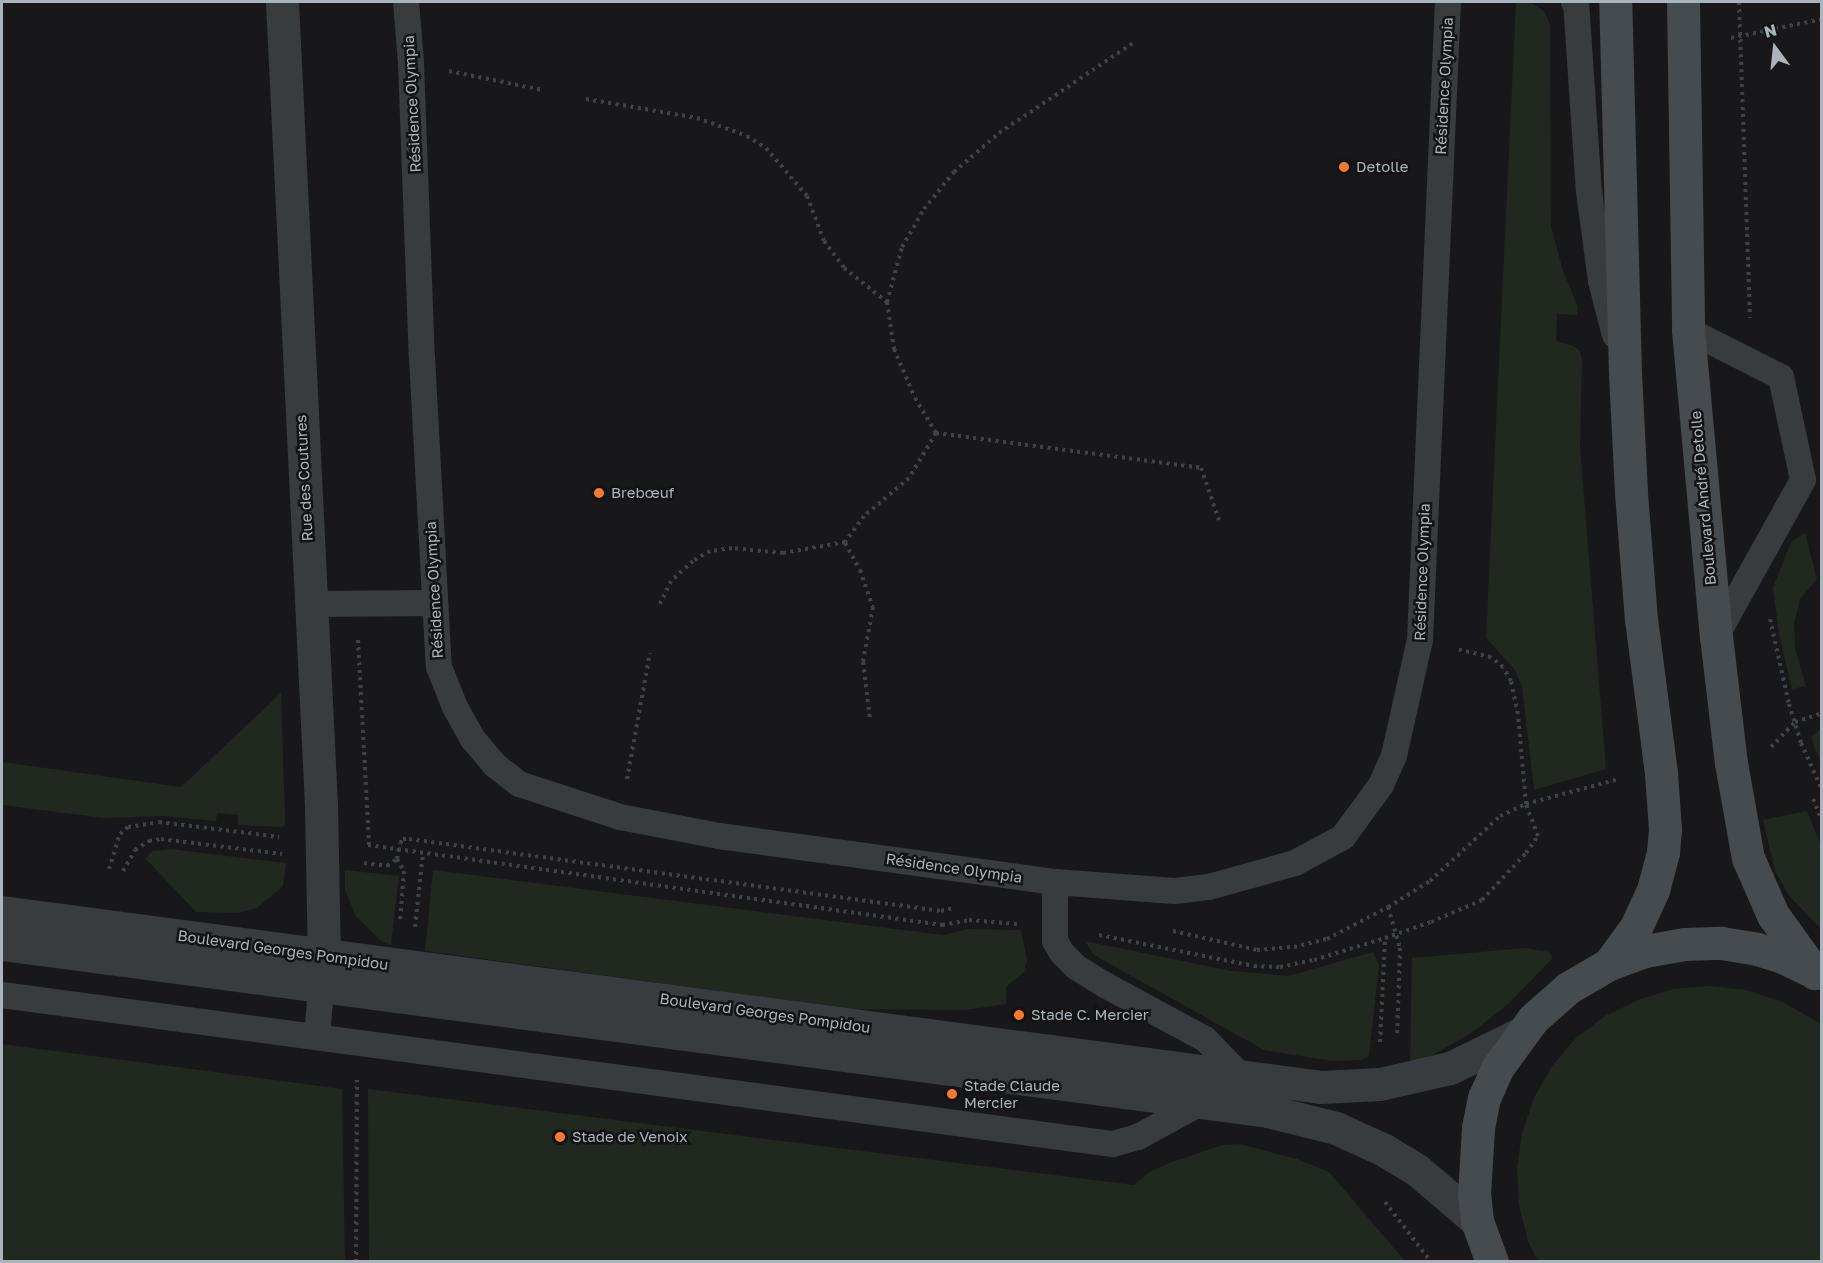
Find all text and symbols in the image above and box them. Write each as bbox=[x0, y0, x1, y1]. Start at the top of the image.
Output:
street label: Résidence Olympia bbox=[1431, 17, 1457, 155]
north arrow bbox=[1745, 18, 1805, 78]
text: N bbox=[1762, 19, 1779, 42]
street label: Résidence Olympia bbox=[399, 35, 425, 173]
place label: Detolle bbox=[1356, 158, 1408, 176]
marker: Detolle bbox=[1337, 160, 1351, 174]
street label: Boulevard André Detolle bbox=[1686, 410, 1720, 586]
street label: Rue des Coutures bbox=[292, 414, 316, 542]
place label: Brebœuf bbox=[611, 484, 674, 502]
marker: Brebœuf bbox=[592, 486, 606, 500]
street label: Résidence Olympia bbox=[1411, 503, 1433, 641]
street label: Résidence Olympia bbox=[421, 521, 447, 659]
street label: Résidence Olympia bbox=[885, 850, 1023, 886]
street label: Boulevard Georges Pompidou bbox=[177, 926, 389, 974]
street label: Boulevard Georges Pompidou bbox=[659, 989, 871, 1037]
place label: Stade C. Mercier bbox=[1031, 1006, 1149, 1024]
marker: Stade C. Mercier bbox=[1012, 1008, 1026, 1022]
place label: Stade Claude Mercier bbox=[964, 1076, 1060, 1111]
marker: Stade Claude Mercier bbox=[945, 1087, 959, 1101]
place label: Stade de Venoix bbox=[572, 1128, 687, 1146]
marker: Stade de Venoix bbox=[553, 1130, 567, 1144]

